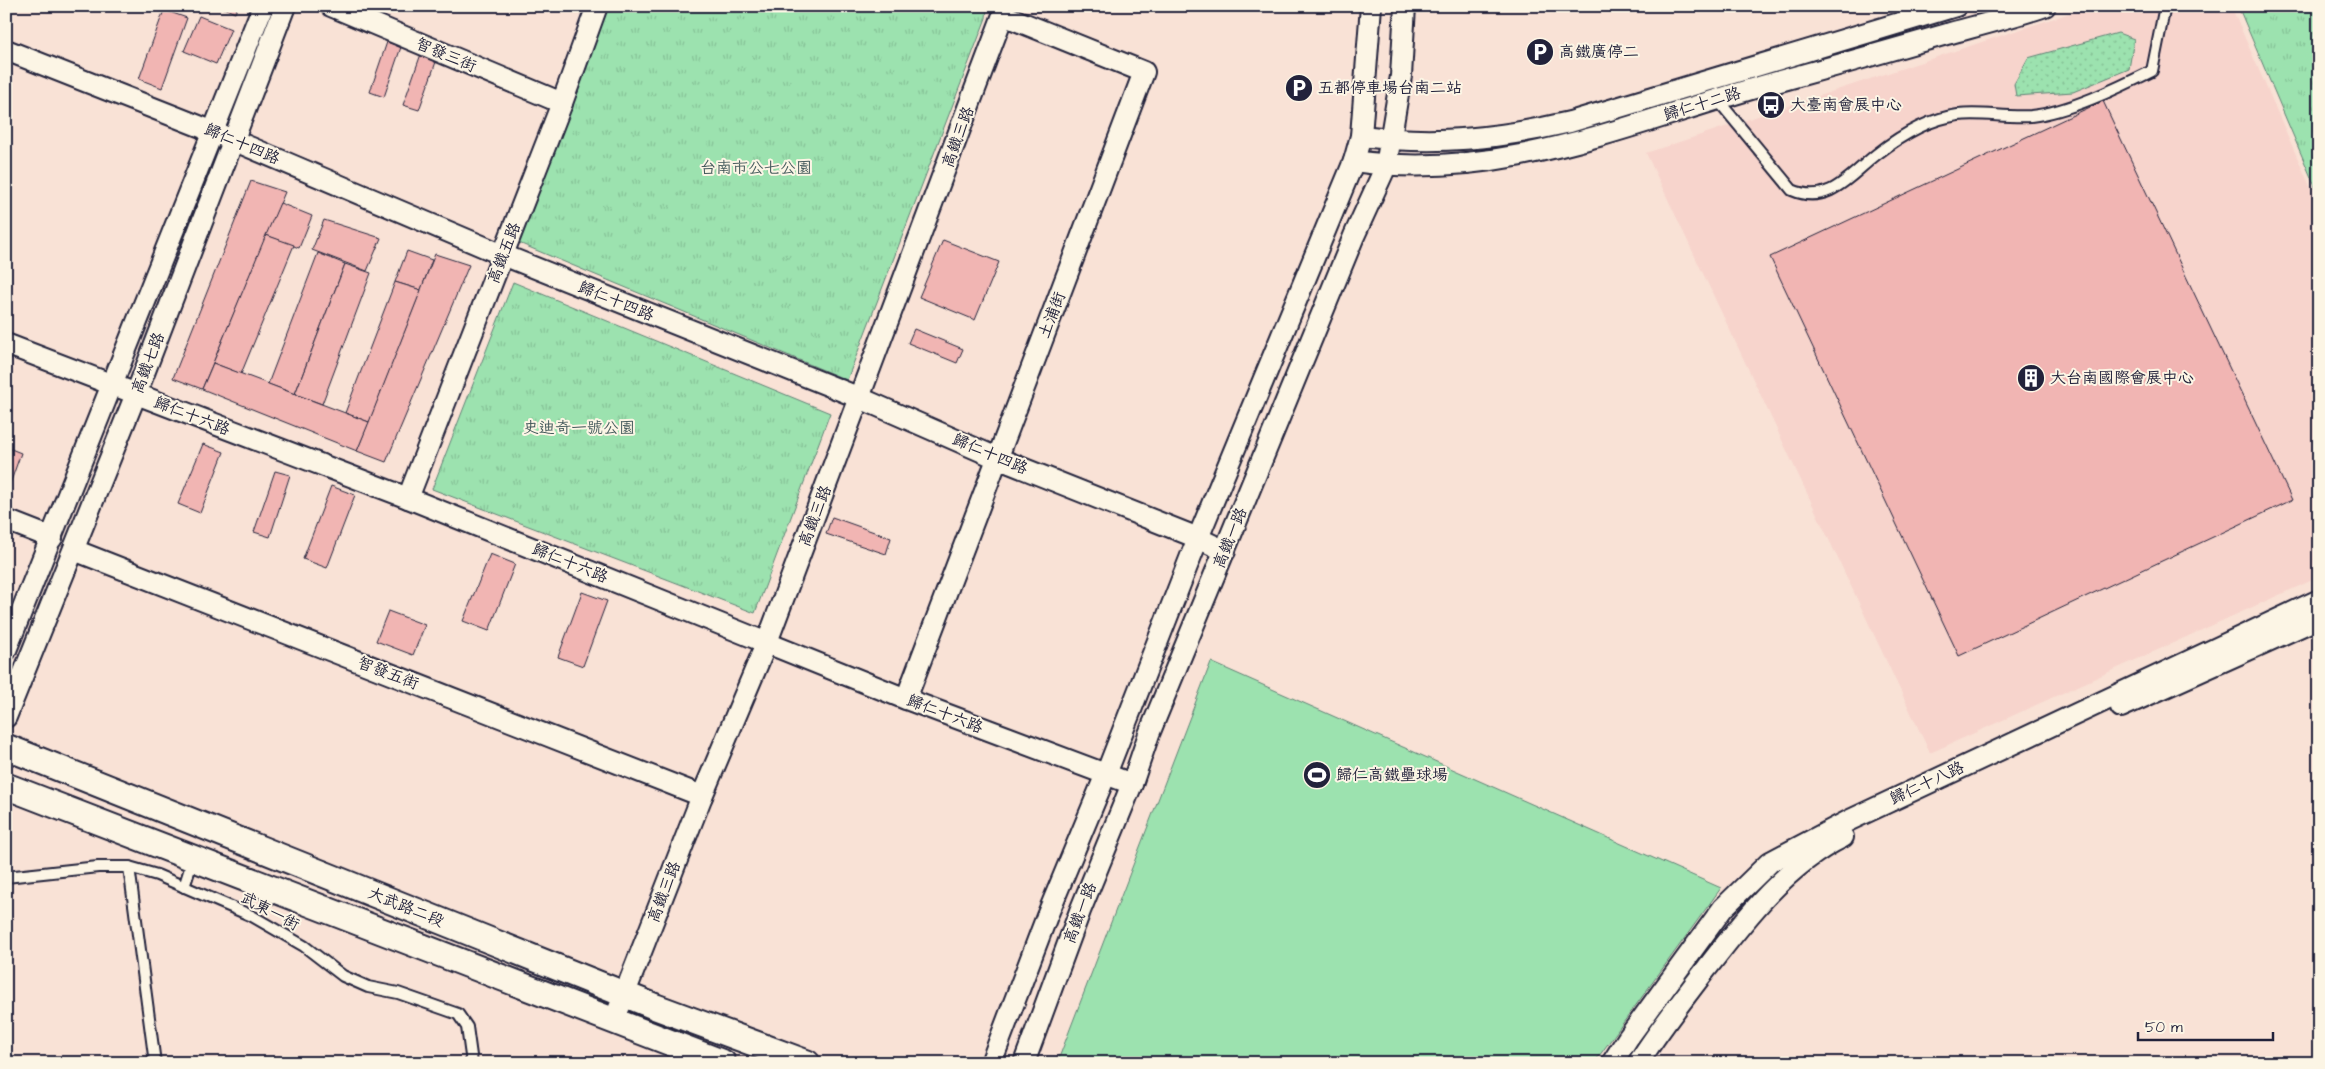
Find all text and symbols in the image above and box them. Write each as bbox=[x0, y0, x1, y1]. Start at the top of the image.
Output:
street label: 智發三街 bbox=[412, 32, 480, 78]
parking icon: 高鐵廣停二 bbox=[1525, 37, 1555, 67]
place label: 高鐵廣停二 bbox=[1559, 41, 1639, 63]
parking icon: 五都停車場台南二站 bbox=[1284, 73, 1314, 103]
place label: 五都停車場台南二站 bbox=[1318, 77, 1462, 99]
street label: 歸仁十二路 bbox=[1661, 82, 1743, 126]
bus stop icon: 大臺南會展中心 bbox=[1756, 90, 1786, 120]
place label: 大臺南會展中心 bbox=[1790, 94, 1902, 116]
street label: 高鐵三路 bbox=[937, 103, 979, 171]
street label: 歸仁十四路 bbox=[201, 118, 283, 170]
park label: 台南市公七公園 bbox=[700, 157, 812, 179]
street label: 高鐵五路 bbox=[482, 219, 526, 287]
street label: 歸仁十四路 bbox=[575, 276, 657, 326]
street label: 土浦街 bbox=[1033, 289, 1071, 341]
street label: 高鐵七路 bbox=[126, 329, 170, 397]
building icon: 大台南國際會展中心 bbox=[2016, 363, 2046, 393]
place label: 大台南國際會展中心 bbox=[2050, 367, 2194, 389]
street label: 歸仁十六路 bbox=[151, 391, 233, 441]
park label: 史迪奇一號公園 bbox=[523, 417, 635, 439]
street label: 歸仁十四路 bbox=[949, 428, 1031, 480]
street label: 高鐵三路 bbox=[793, 482, 837, 550]
street label: 高鐵一路 bbox=[1208, 504, 1252, 572]
street label: 歸仁十六路 bbox=[529, 538, 611, 588]
street label: 智發五街 bbox=[354, 651, 422, 695]
street label: 歸仁十六路 bbox=[904, 689, 986, 739]
street label: 歸仁十八路 bbox=[1886, 756, 1968, 810]
sports icon: 歸仁高鐵壘球場 bbox=[1302, 760, 1332, 790]
place label: 歸仁高鐵壘球場 bbox=[1336, 764, 1448, 786]
street label: 高鐵三路 bbox=[642, 858, 686, 926]
street label: 高鐵一路 bbox=[1058, 879, 1102, 947]
street label: 大武路二段 bbox=[365, 882, 447, 932]
street label: 武東一街 bbox=[237, 886, 303, 936]
scale bar bbox=[2138, 1009, 2272, 1041]
text: 50 m bbox=[2145, 1017, 2183, 1038]

